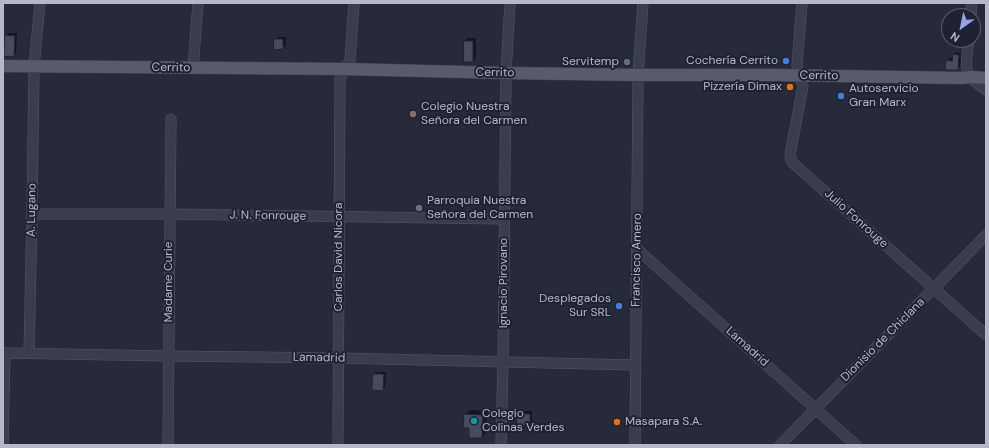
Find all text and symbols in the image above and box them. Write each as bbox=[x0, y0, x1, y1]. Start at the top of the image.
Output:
north arrow bbox=[941, 8, 981, 48]
text: N bbox=[948, 29, 962, 45]
place label: Cochería Cerrito bbox=[686, 54, 778, 68]
place label: Servitemp bbox=[562, 55, 619, 69]
marker: Cochería Cerrito bbox=[781, 56, 791, 66]
marker: Servitemp bbox=[622, 57, 632, 67]
street label: Cerrito bbox=[151, 60, 191, 76]
street label: Cerrito bbox=[475, 65, 515, 81]
street label: Cerrito bbox=[799, 68, 839, 84]
place label: Pizzería Dimax bbox=[703, 80, 782, 94]
marker: Pizzería Dimax bbox=[785, 82, 795, 92]
place label: Autoservicio Gran Marx bbox=[849, 82, 919, 110]
marker: Autoservicio Gran Marx bbox=[836, 91, 846, 101]
place label: Colegio Nuestra Señora del Carmen bbox=[421, 100, 527, 128]
marker: Colegio Nuestra Señora del Carmen bbox=[408, 109, 418, 119]
street label: A. Lugano bbox=[24, 183, 40, 237]
street label: Julio Fonrouge bbox=[821, 187, 891, 251]
place label: Parroquia Nuestra Señora del Carmen bbox=[427, 194, 533, 222]
street label: Carlos David Nicora bbox=[332, 202, 346, 312]
marker: Parroquia Nuestra Señora del Carmen bbox=[414, 203, 424, 213]
street label: J. N. Fonrouge bbox=[229, 208, 307, 224]
street label: Francisco Amero bbox=[629, 213, 645, 307]
street label: Ignacio Pirovano bbox=[497, 238, 511, 328]
street label: Madame Curie bbox=[162, 242, 176, 322]
place label: Desplegados Sur SRL bbox=[539, 292, 611, 320]
street label: Dionisio de Chiclana bbox=[838, 295, 928, 385]
marker: Desplegados Sur SRL bbox=[614, 301, 624, 311]
street label: Lamadrid bbox=[723, 324, 771, 370]
street label: Lamadrid bbox=[293, 350, 345, 366]
place label: Colegio Colinas Verdes bbox=[482, 407, 565, 435]
place label: Masapara S.A. bbox=[625, 415, 702, 429]
marker: Colegio Colinas Verdes bbox=[469, 416, 479, 426]
marker: Masapara S.A. bbox=[612, 417, 622, 427]

